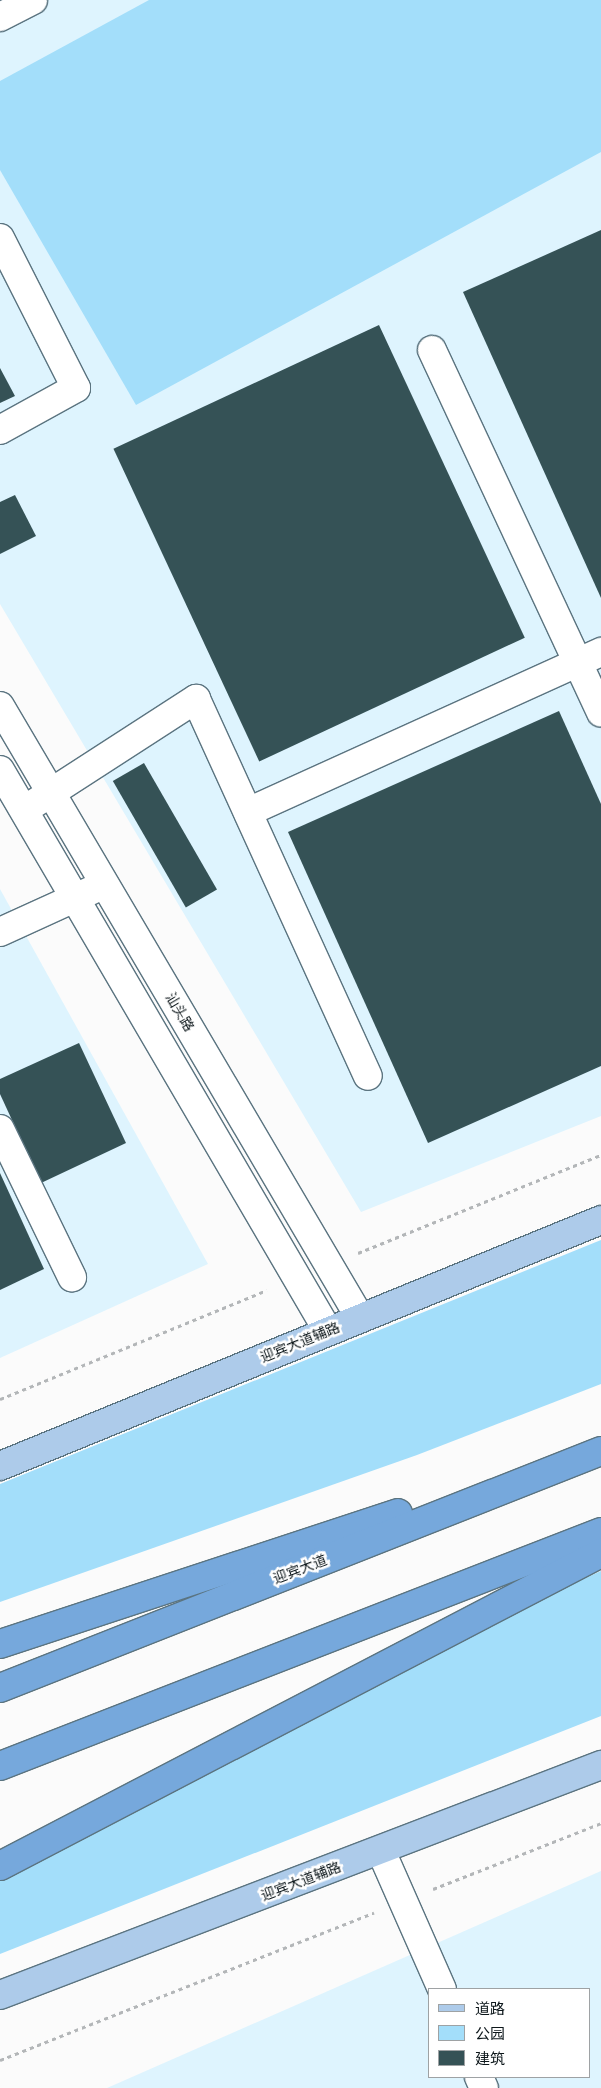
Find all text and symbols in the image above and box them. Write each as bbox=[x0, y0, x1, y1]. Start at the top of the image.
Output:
street label: 汕头路 bbox=[162, 990, 198, 1034]
street label: 迎宾大道辅路 bbox=[258, 1318, 342, 1366]
street label: 迎宾大道 bbox=[271, 1551, 329, 1587]
street label: 迎宾大道辅路 bbox=[259, 1858, 343, 1904]
legend bbox=[428, 1988, 591, 2078]
text: 道路 bbox=[475, 2000, 505, 2017]
text: 公园 bbox=[475, 2025, 505, 2042]
text: 建筑 bbox=[475, 2050, 505, 2067]

